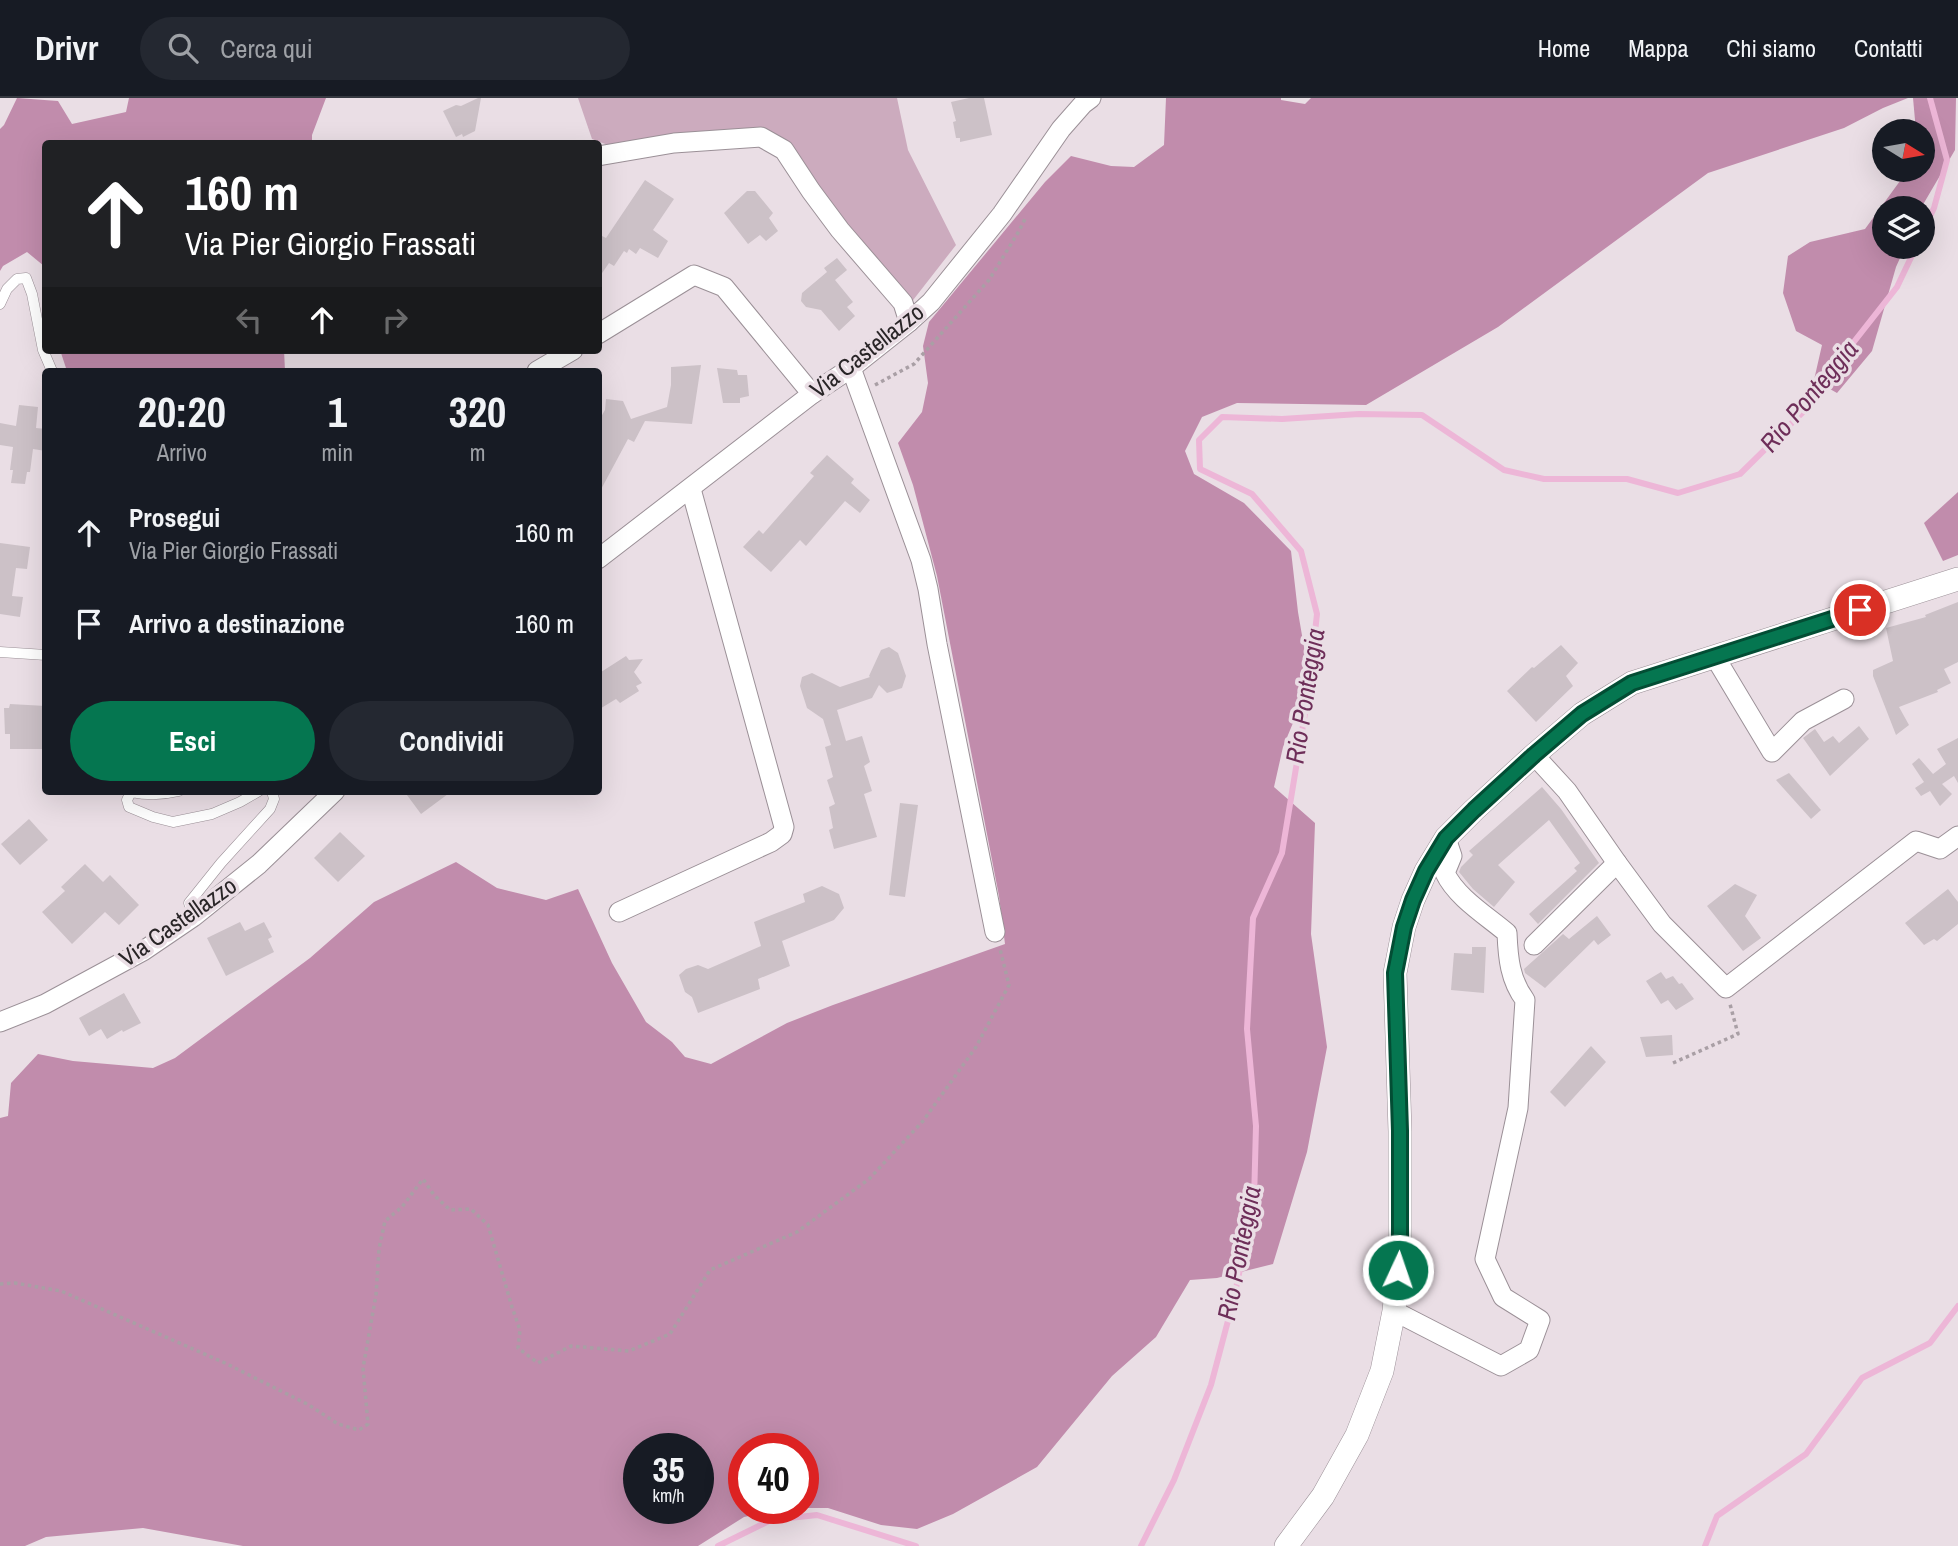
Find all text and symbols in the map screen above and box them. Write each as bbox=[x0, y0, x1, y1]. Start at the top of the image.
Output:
search box bbox=[140, 17, 630, 80]
text: Drivr bbox=[35, 26, 98, 70]
icon: search bbox=[164, 29, 202, 67]
text: Cerca qui bbox=[220, 31, 313, 66]
text: Home bbox=[1538, 32, 1590, 64]
text: Mappa bbox=[1628, 32, 1688, 64]
text: Chi siamo bbox=[1726, 32, 1816, 64]
text: Contatti bbox=[1854, 32, 1923, 64]
north arrow bbox=[1872, 119, 1936, 182]
map controls bbox=[1872, 119, 1935, 259]
text: 160 m bbox=[185, 159, 299, 225]
icon: ahead bbox=[70, 168, 161, 259]
button: layers bbox=[1872, 196, 1935, 259]
text: Via Pier Giorgio Frassati bbox=[185, 222, 476, 265]
street label: Via Castellazzo bbox=[803, 296, 930, 405]
icon: left bbox=[230, 301, 268, 339]
icon: ahead bbox=[303, 301, 341, 339]
icon: right bbox=[376, 301, 414, 339]
water label: Rio Ponteggia bbox=[1751, 332, 1866, 459]
text: 20:20 bbox=[138, 384, 226, 440]
text: 1 bbox=[328, 384, 347, 440]
text: 320 bbox=[449, 384, 506, 440]
text: Arrivo bbox=[157, 437, 207, 468]
text: min bbox=[322, 437, 353, 468]
text: m bbox=[470, 437, 485, 468]
text: Prosegui bbox=[129, 500, 220, 535]
icon: ahead bbox=[70, 514, 108, 552]
text: 160 m bbox=[515, 515, 574, 550]
text: Via Pier Giorgio Frassati bbox=[129, 535, 338, 566]
pin bbox=[1830, 580, 1890, 640]
icon: arrive bbox=[1841, 591, 1879, 629]
icon: arrive bbox=[70, 605, 108, 643]
text: Arrivo a destinazione bbox=[129, 606, 345, 641]
text: 160 m bbox=[515, 606, 574, 641]
water label: Rio Ponteggia bbox=[1277, 626, 1332, 766]
button: Esci bbox=[70, 701, 315, 781]
button: Condividi bbox=[329, 701, 574, 781]
street label: Via Castellazzo bbox=[112, 869, 242, 973]
water label: Rio Ponteggia bbox=[1208, 1183, 1269, 1323]
position arrow bbox=[1361, 1233, 1435, 1307]
speed limit sign: 40 bbox=[728, 1433, 819, 1524]
text: 35 bbox=[653, 1446, 684, 1493]
text: km/h bbox=[653, 1483, 685, 1508]

